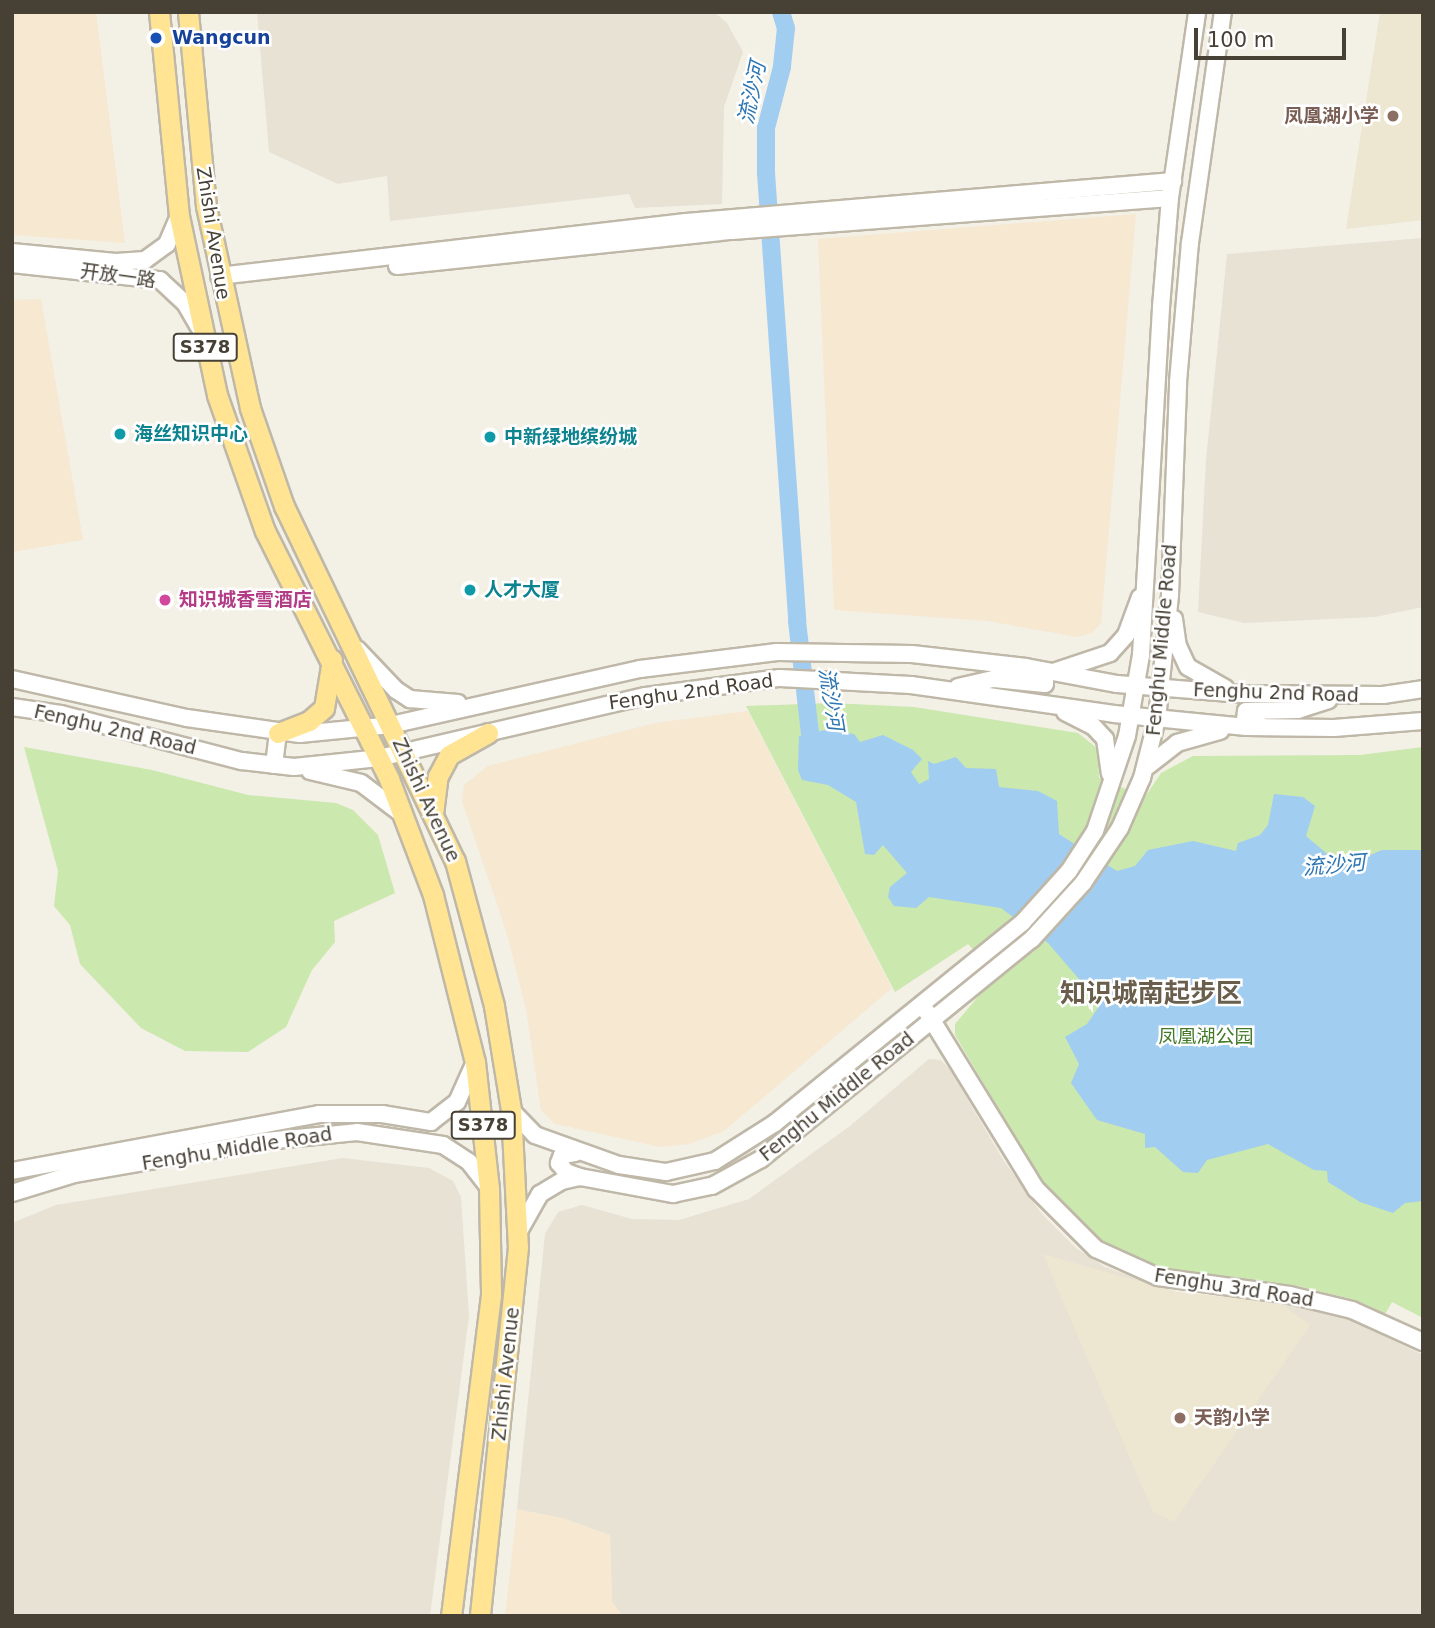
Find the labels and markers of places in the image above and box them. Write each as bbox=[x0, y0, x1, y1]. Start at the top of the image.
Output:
place label: Wangcun bbox=[172, 27, 271, 49]
marker: Wangcun bbox=[146, 28, 166, 48]
place label: 凤凰湖小学 bbox=[1284, 105, 1379, 127]
marker: 凤凰湖小学 bbox=[1385, 108, 1401, 124]
place label: 海丝知识中心 bbox=[134, 423, 248, 445]
marker: 海丝知识中心 bbox=[112, 426, 128, 442]
place label: 中新绿地缤纷城 bbox=[504, 426, 637, 448]
marker: 中新绿地缤纷城 bbox=[482, 429, 498, 445]
place label: 人才大厦 bbox=[484, 579, 560, 601]
marker: 人才大厦 bbox=[462, 582, 478, 598]
place label: 知识城香雪酒店 bbox=[179, 589, 312, 611]
marker: 知识城香雪酒店 bbox=[157, 592, 173, 608]
place label: 天韵小学 bbox=[1194, 1407, 1270, 1429]
marker: 天韵小学 bbox=[1172, 1410, 1188, 1426]

